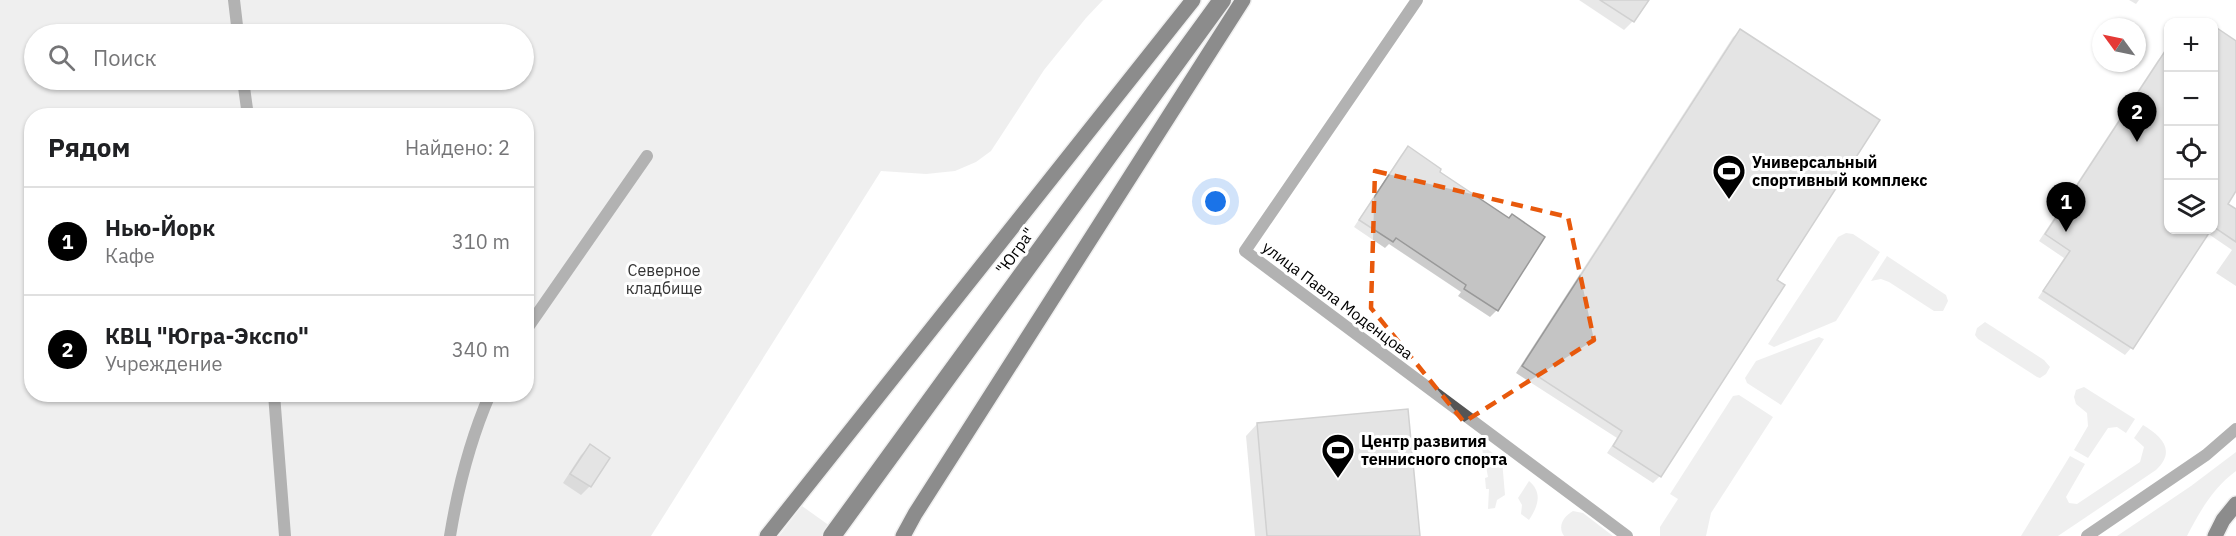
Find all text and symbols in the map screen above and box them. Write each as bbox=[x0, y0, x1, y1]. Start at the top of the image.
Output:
north arrow bbox=[2092, 18, 2146, 72]
map controls bbox=[2164, 18, 2218, 234]
button: + bbox=[2164, 18, 2218, 72]
search box bbox=[24, 24, 534, 90]
icon: search bbox=[45, 41, 78, 74]
text: Поиск bbox=[93, 43, 157, 72]
button: − bbox=[2164, 72, 2218, 126]
pin: 2 bbox=[2118, 92, 2156, 142]
button: locate bbox=[2164, 126, 2218, 180]
text: Рядом bbox=[48, 130, 130, 164]
text: Найдено: 2 bbox=[405, 134, 510, 161]
place label: Универсальный спортивный комплекс bbox=[1752, 152, 1927, 190]
sports icon: Универсальный спортивный комплекс bbox=[1711, 153, 1747, 200]
button: layers bbox=[2164, 180, 2218, 234]
pin: 1 bbox=[2046, 182, 2086, 232]
your location bbox=[1201, 187, 1230, 216]
text: Нью-Йорк bbox=[105, 213, 215, 242]
street label: "Югра" bbox=[991, 224, 1039, 278]
text: 1 bbox=[62, 228, 74, 255]
text: 310 m bbox=[452, 228, 510, 255]
street label: улица Павла Моденцова bbox=[1259, 237, 1418, 363]
text: Кафе bbox=[105, 242, 155, 269]
park label: Северное кладбище bbox=[626, 260, 703, 298]
text: КВЦ "Югра-Экспо" bbox=[105, 321, 309, 350]
text: 2 bbox=[62, 336, 74, 363]
text: 340 m bbox=[452, 336, 510, 363]
text: Учреждение bbox=[105, 350, 222, 377]
place label: Центр развития теннисного спорта bbox=[1361, 431, 1507, 469]
sports icon: Центр развития теннисного спорта bbox=[1320, 432, 1356, 479]

